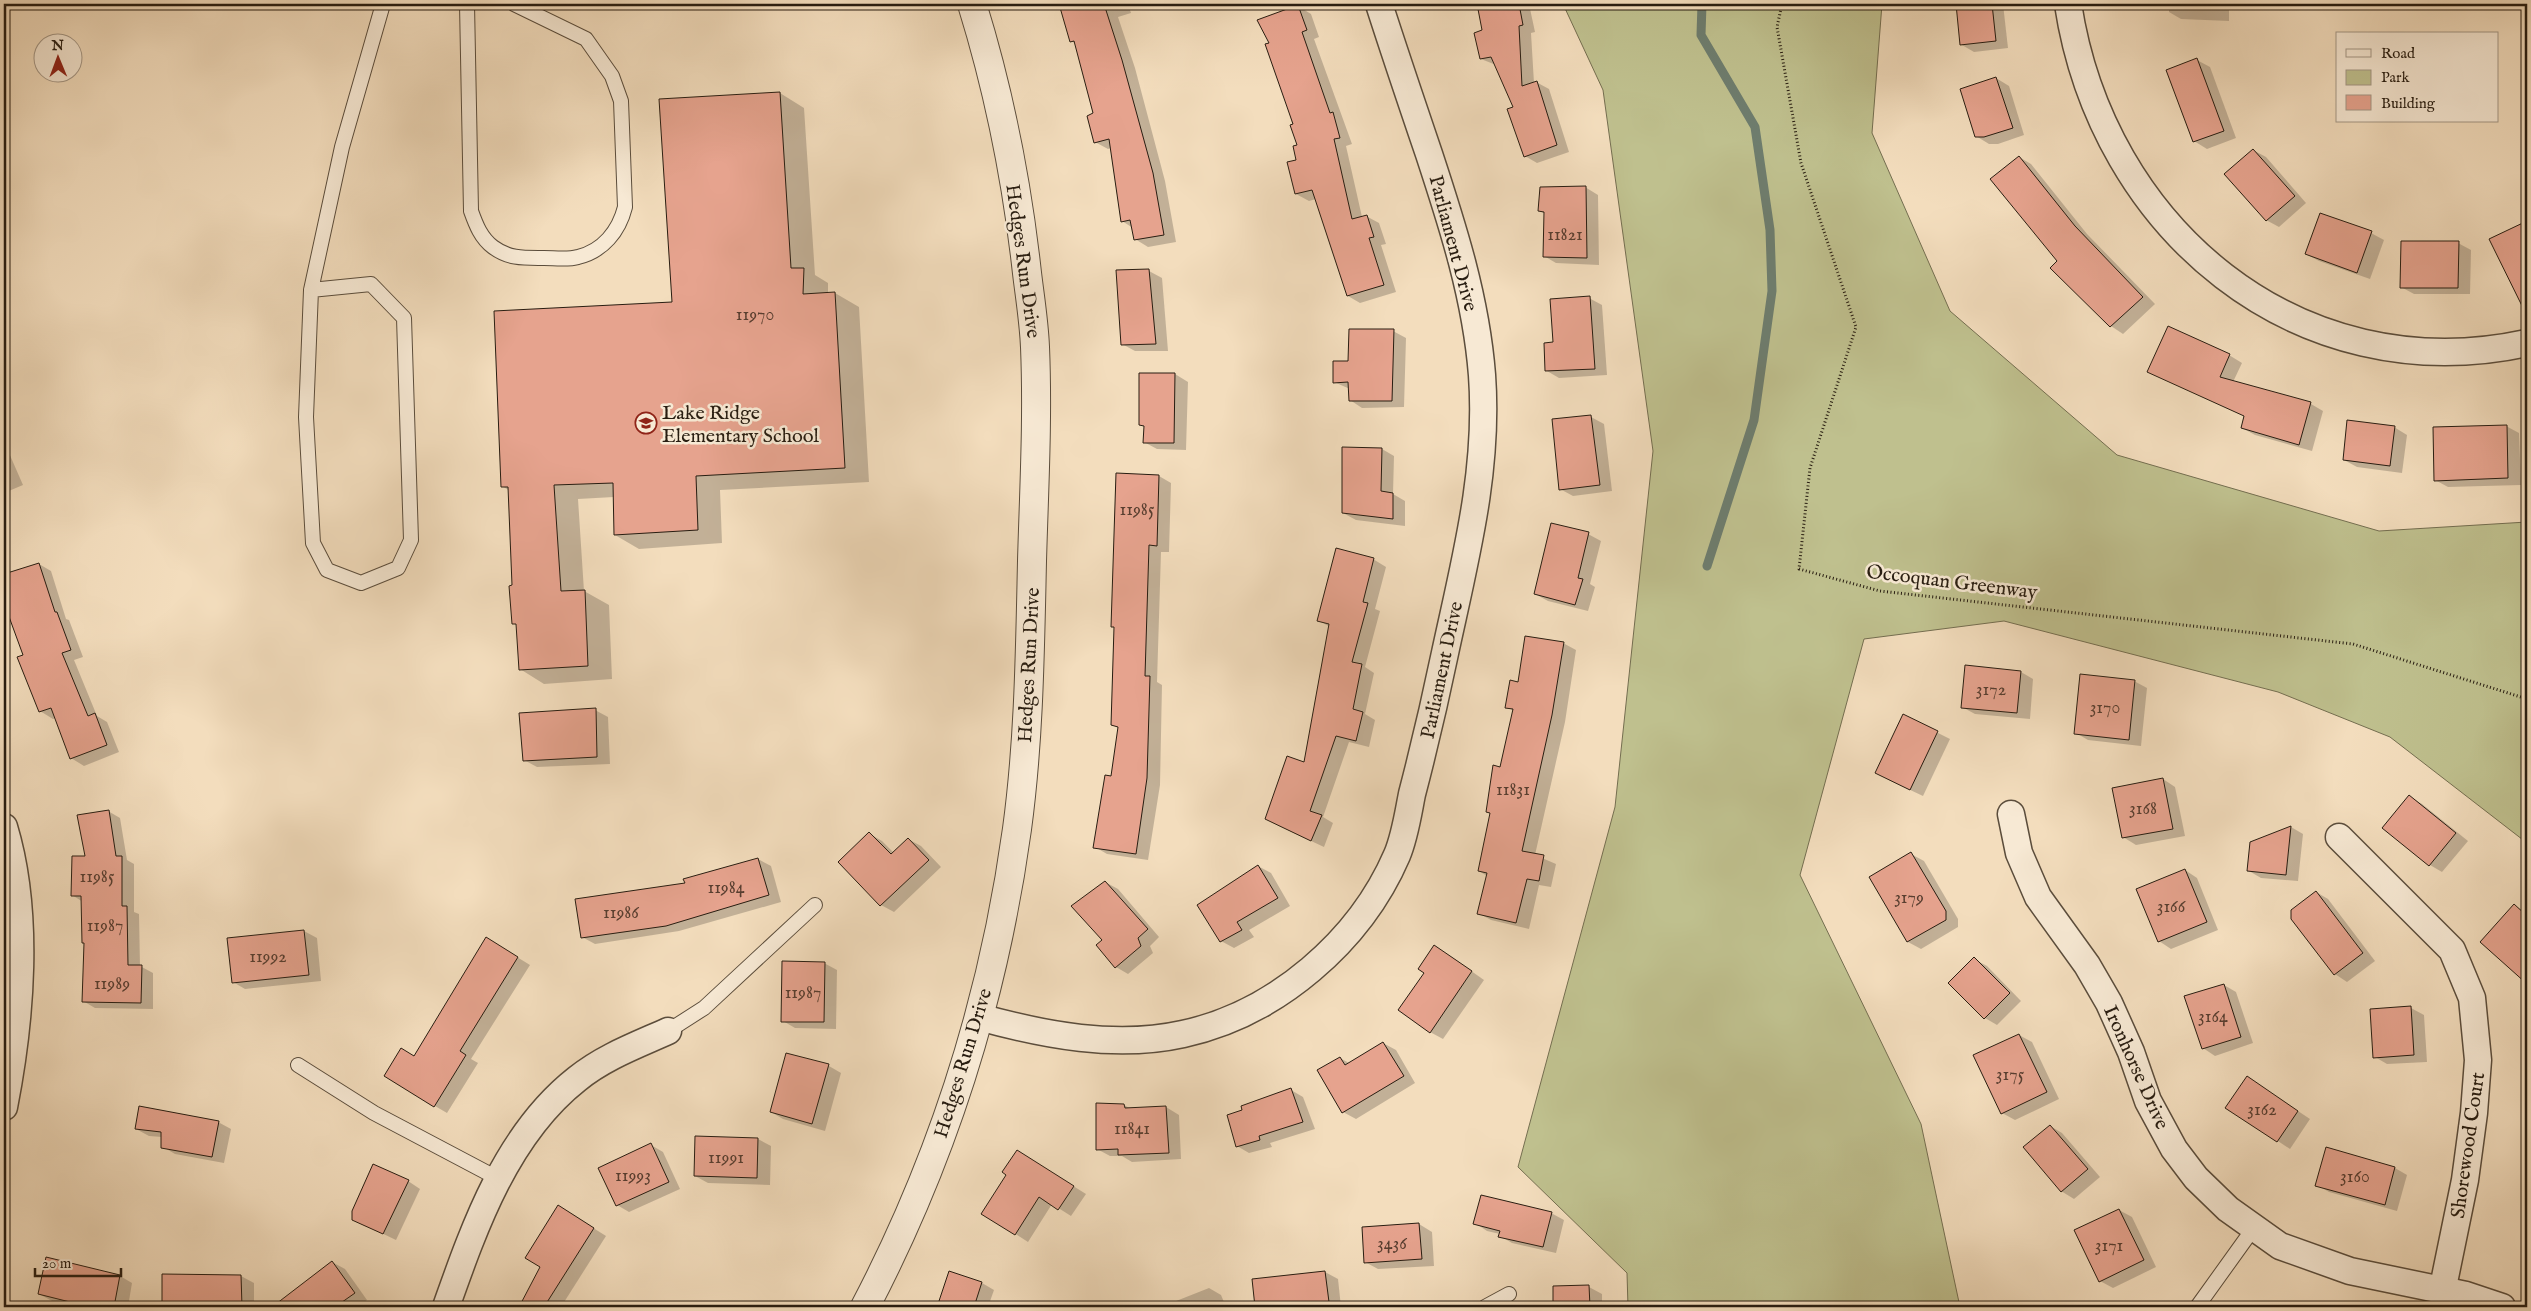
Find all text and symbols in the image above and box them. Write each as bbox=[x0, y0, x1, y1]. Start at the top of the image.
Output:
north arrow bbox=[32, 32, 82, 82]
legend bbox=[2336, 32, 2498, 122]
text: N bbox=[51, 37, 64, 55]
text: Road bbox=[2381, 44, 2416, 63]
text: Park bbox=[2381, 68, 2411, 87]
text: Building bbox=[2381, 94, 2436, 113]
street label: Parliament Drive bbox=[1422, 173, 1483, 314]
street label: Hedges Run Drive bbox=[999, 183, 1046, 340]
house number: 11821 bbox=[1547, 224, 1583, 247]
house number: 11970 bbox=[736, 304, 774, 327]
place label: Lake Ridge Elementary School bbox=[662, 401, 820, 449]
school or university icon: Lake Ridge Elementary School bbox=[634, 411, 658, 435]
house number: 11985 bbox=[1120, 499, 1155, 522]
street label: Occoquan Greenway bbox=[1865, 560, 2039, 605]
street label: Hedges Run Drive bbox=[1013, 587, 1046, 743]
street label: Parliament Drive bbox=[1416, 599, 1469, 741]
house number: 3172 bbox=[1976, 679, 2006, 702]
house number: 3170 bbox=[2090, 697, 2120, 720]
house number: 11831 bbox=[1496, 779, 1530, 802]
house number: 3168 bbox=[2129, 798, 2157, 821]
house number: 11985 bbox=[80, 866, 115, 889]
house number: 11984 bbox=[707, 877, 745, 900]
house number: 3179 bbox=[1894, 887, 1924, 910]
house number: 3166 bbox=[2157, 896, 2186, 919]
house number: 11986 bbox=[603, 902, 639, 925]
house number: 11987 bbox=[87, 915, 123, 938]
house number: 11992 bbox=[249, 946, 287, 969]
house number: 11989 bbox=[94, 973, 130, 996]
house number: 11987 bbox=[785, 982, 821, 1005]
street label: Hedges Run Drive bbox=[929, 986, 998, 1141]
street label: Ironhorse Drive bbox=[2097, 1002, 2174, 1133]
house number: 3164 bbox=[2198, 1006, 2228, 1029]
house number: 3175 bbox=[1996, 1064, 2025, 1087]
street label: Shorewood Court bbox=[2446, 1070, 2491, 1220]
house number: 3162 bbox=[2247, 1099, 2277, 1122]
house number: 11841 bbox=[1114, 1118, 1150, 1141]
house number: 11991 bbox=[708, 1147, 744, 1170]
house number: 11993 bbox=[615, 1165, 651, 1188]
house number: 3160 bbox=[2340, 1166, 2370, 1189]
house number: 3436 bbox=[1377, 1233, 1407, 1256]
house number: 3171 bbox=[2095, 1235, 2123, 1258]
scale bar bbox=[35, 1246, 121, 1278]
text: 20 m bbox=[42, 1254, 72, 1273]

